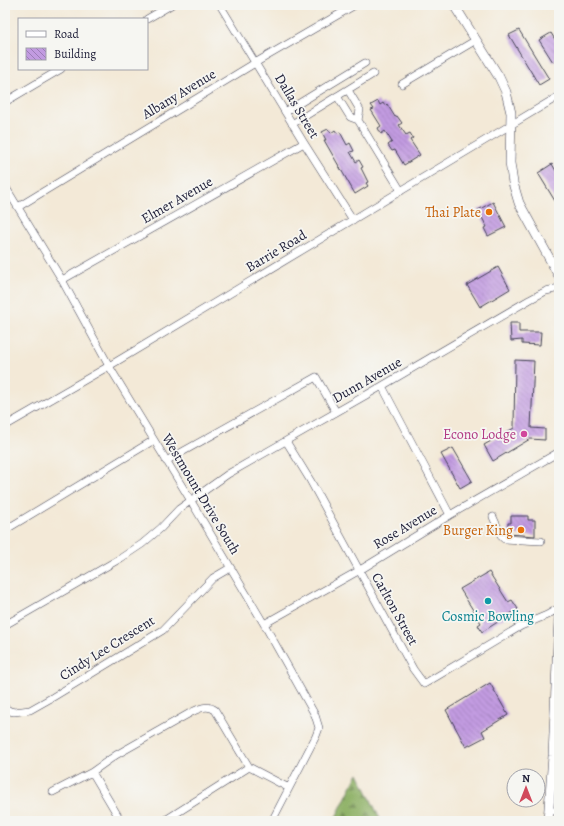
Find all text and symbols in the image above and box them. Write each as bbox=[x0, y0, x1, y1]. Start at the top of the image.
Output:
legend bbox=[18, 18, 148, 70]
text: Road bbox=[54, 26, 80, 42]
text: Building bbox=[54, 46, 96, 62]
street label: Albany Avenue bbox=[138, 64, 219, 124]
street label: Dallas Street bbox=[270, 70, 324, 142]
street label: Elmer Avenue bbox=[138, 172, 216, 228]
place label: Thai Plate bbox=[425, 203, 481, 222]
marker: Thai Plate bbox=[484, 207, 494, 217]
street label: Barrie Road bbox=[242, 225, 310, 277]
street label: Dunn Avenue bbox=[329, 352, 405, 408]
place label: Econo Lodge bbox=[443, 425, 516, 444]
street label: Westmount Drive South bbox=[157, 429, 245, 558]
marker: Econo Lodge bbox=[519, 429, 529, 439]
street label: Rose Avenue bbox=[369, 500, 441, 554]
place label: Burger King bbox=[443, 521, 513, 540]
marker: Burger King bbox=[516, 525, 526, 535]
street label: Carlton Street bbox=[367, 569, 423, 649]
marker: Cosmic Bowling bbox=[483, 596, 493, 606]
place label: Cosmic Bowling bbox=[442, 607, 534, 626]
street label: Cindy Lee Crescent bbox=[56, 611, 159, 685]
north arrow bbox=[506, 768, 546, 808]
text: N bbox=[522, 771, 530, 786]

